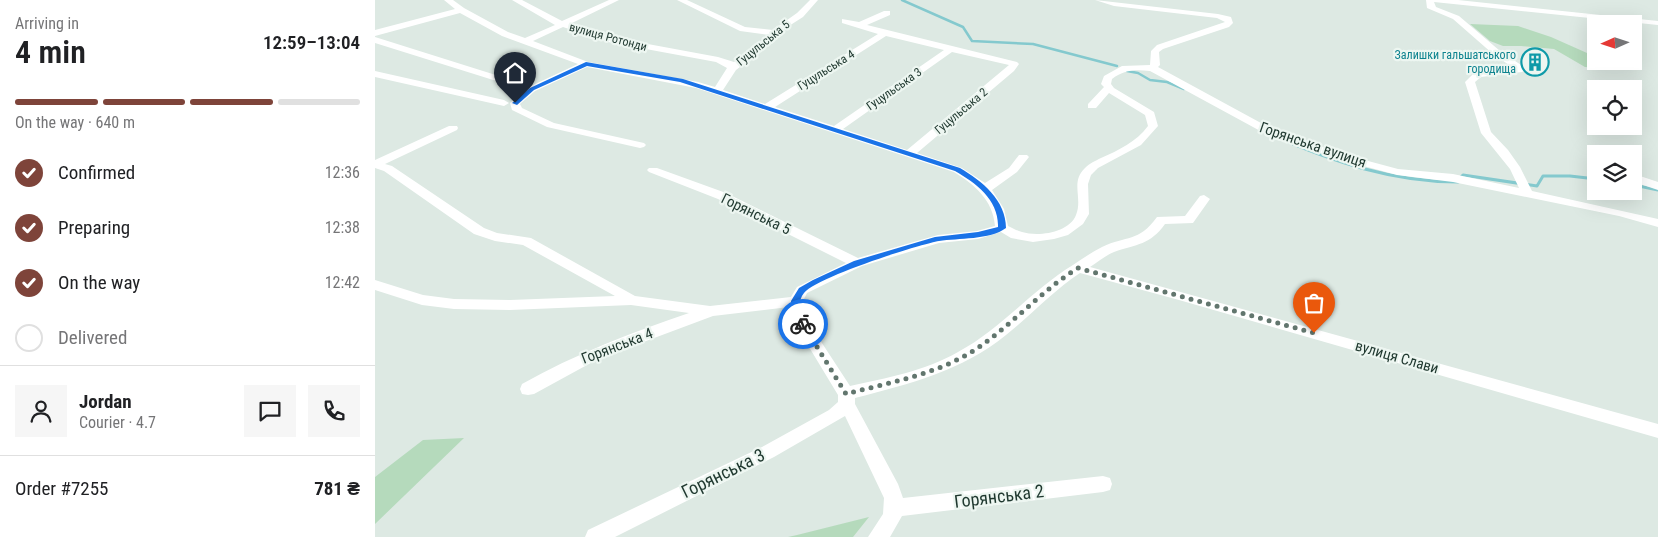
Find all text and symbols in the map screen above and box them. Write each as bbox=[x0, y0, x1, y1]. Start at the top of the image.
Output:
text: Arriving in bbox=[15, 14, 79, 33]
north arrow bbox=[1587, 15, 1643, 70]
map controls bbox=[1587, 15, 1642, 200]
street label: Гуцульська 5 bbox=[734, 17, 792, 69]
street label: вулиця Ротонди bbox=[568, 20, 648, 54]
text: 12:59–13:04 bbox=[263, 31, 360, 54]
text: 4 min bbox=[15, 33, 86, 71]
street label: Гуцульська 4 bbox=[795, 47, 857, 93]
building icon: Залишки гальшатського городища bbox=[1520, 47, 1550, 77]
place label: Залишки гальшатського городища bbox=[1395, 48, 1516, 76]
pin bbox=[494, 52, 536, 103]
icon: home bbox=[501, 59, 529, 87]
street label: Гуцульська 3 bbox=[864, 65, 924, 113]
button: locate bbox=[1587, 80, 1642, 135]
street label: Гуцульська 2 bbox=[932, 85, 990, 137]
text: On the way · 640 m bbox=[15, 113, 135, 132]
street label: Горянська вулиця bbox=[1257, 118, 1369, 172]
button: layers bbox=[1587, 145, 1642, 200]
icon: check bbox=[15, 159, 43, 187]
text: Confirmed bbox=[58, 161, 135, 184]
text: 12:36 bbox=[325, 163, 360, 182]
street label: Горянська 5 bbox=[718, 189, 794, 239]
icon: check bbox=[15, 214, 43, 242]
text: Preparing bbox=[58, 216, 130, 239]
text: 12:38 bbox=[325, 218, 360, 237]
icon: check bbox=[15, 269, 43, 297]
text: On the way bbox=[58, 271, 140, 294]
text: 12:42 bbox=[325, 273, 360, 292]
pin bbox=[1293, 282, 1335, 333]
icon: bag bbox=[1300, 289, 1328, 317]
courier bbox=[778, 299, 828, 349]
icon: bike bbox=[789, 310, 817, 338]
street label: Горянська 4 bbox=[579, 324, 655, 368]
text: Delivered bbox=[58, 326, 127, 349]
street label: вулиця Слави bbox=[1353, 337, 1441, 377]
button: person bbox=[15, 385, 67, 437]
button: chat bbox=[244, 385, 296, 437]
button: phone bbox=[308, 385, 360, 437]
text: Jordan bbox=[79, 390, 132, 413]
text: Courier · 4.7 bbox=[79, 413, 156, 432]
street label: Горянська 3 bbox=[678, 444, 768, 502]
text: Order #7255 bbox=[15, 477, 108, 500]
text: 781 ₴ bbox=[314, 477, 360, 500]
street label: Горянська 2 bbox=[953, 480, 1045, 512]

